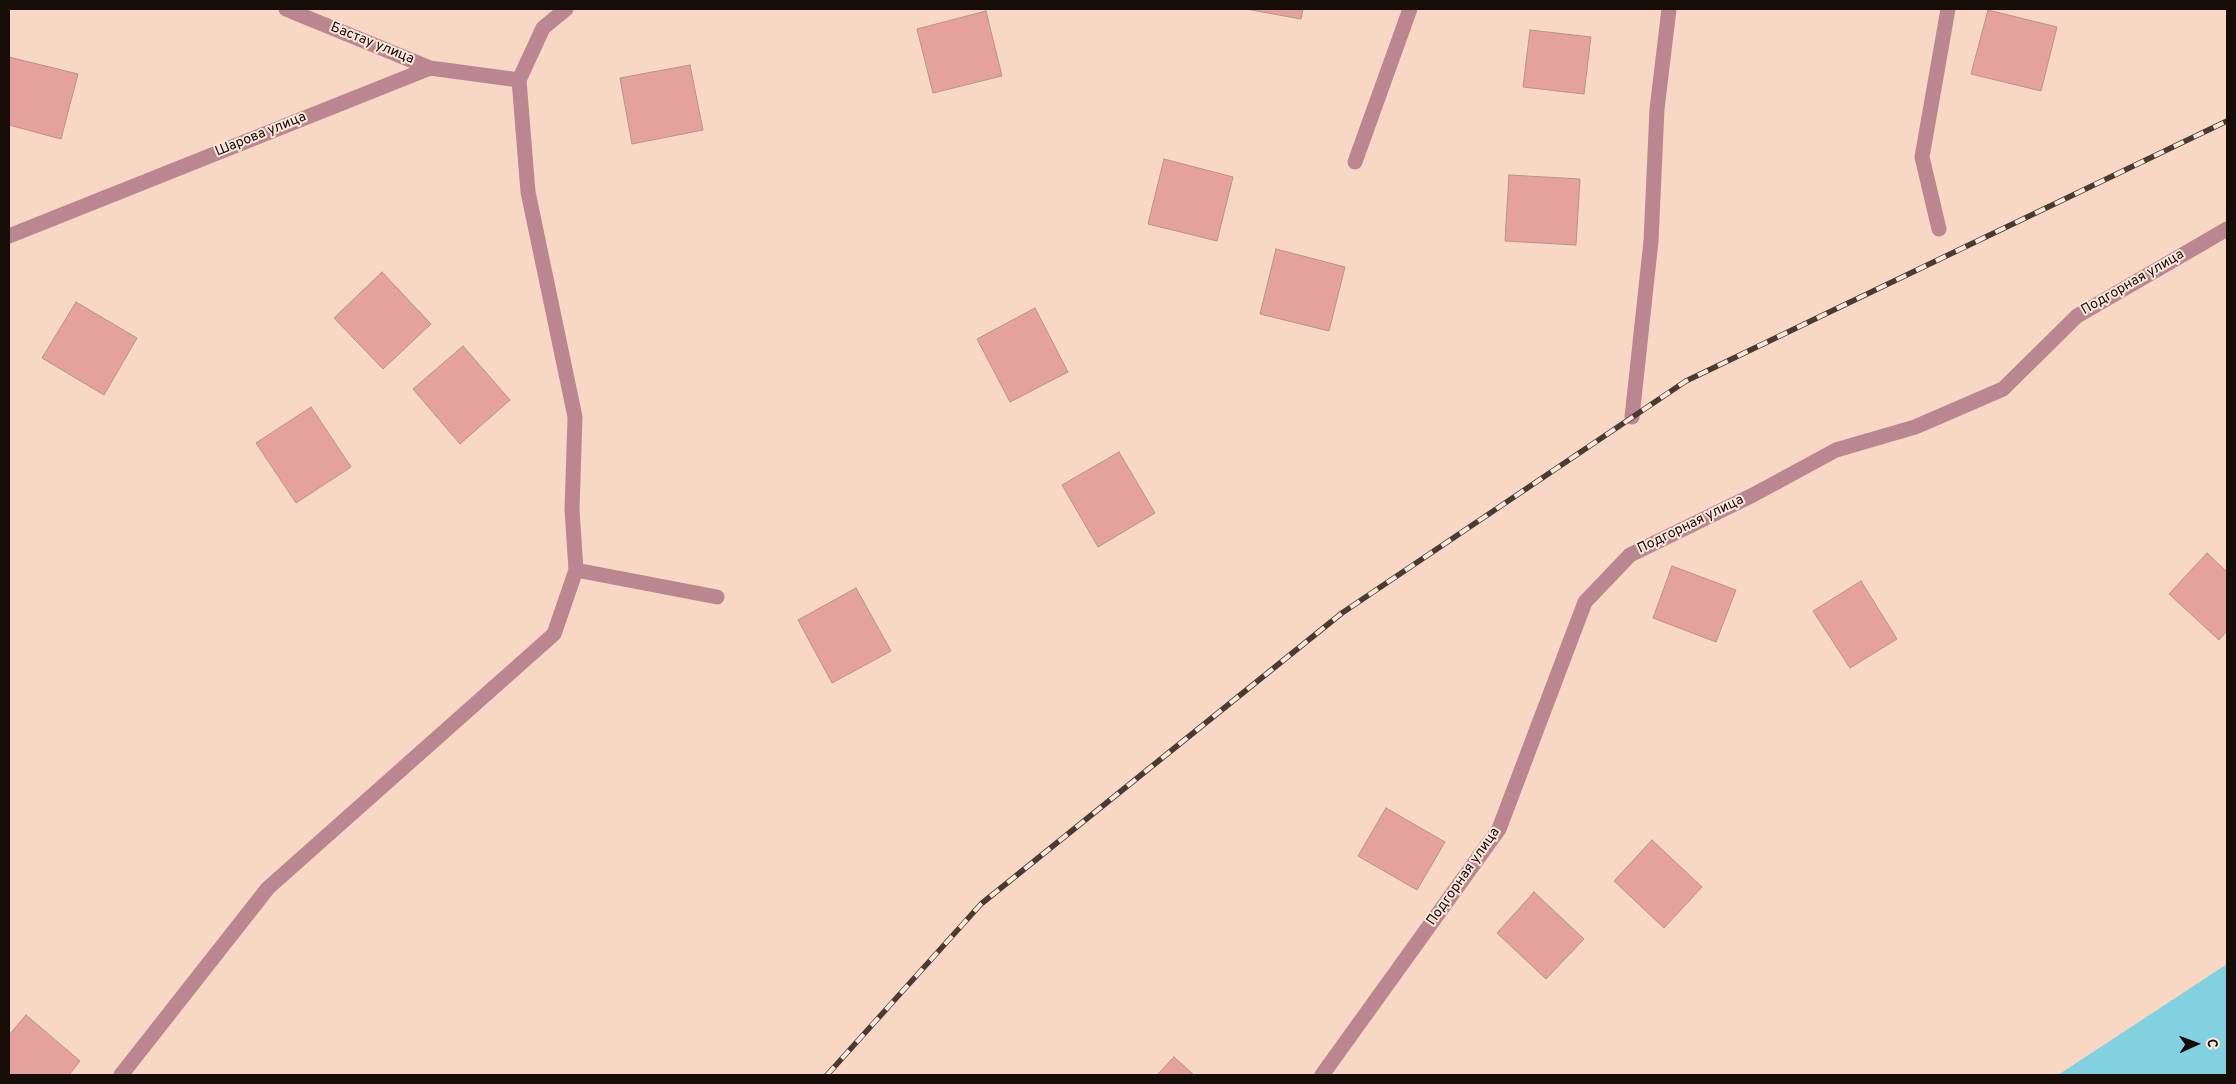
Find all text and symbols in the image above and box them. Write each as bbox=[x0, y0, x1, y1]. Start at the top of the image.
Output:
street label: Бастау улица bbox=[328, 20, 416, 68]
street label: Шарова улица bbox=[213, 109, 309, 161]
street label: Подгорная улица bbox=[2079, 247, 2187, 319]
street label: Подгорная улица bbox=[1635, 492, 1747, 558]
street label: Подгорная улица bbox=[1424, 825, 1504, 929]
north arrow bbox=[2171, 1019, 2221, 1069]
text: С bbox=[2203, 1039, 2220, 1048]

